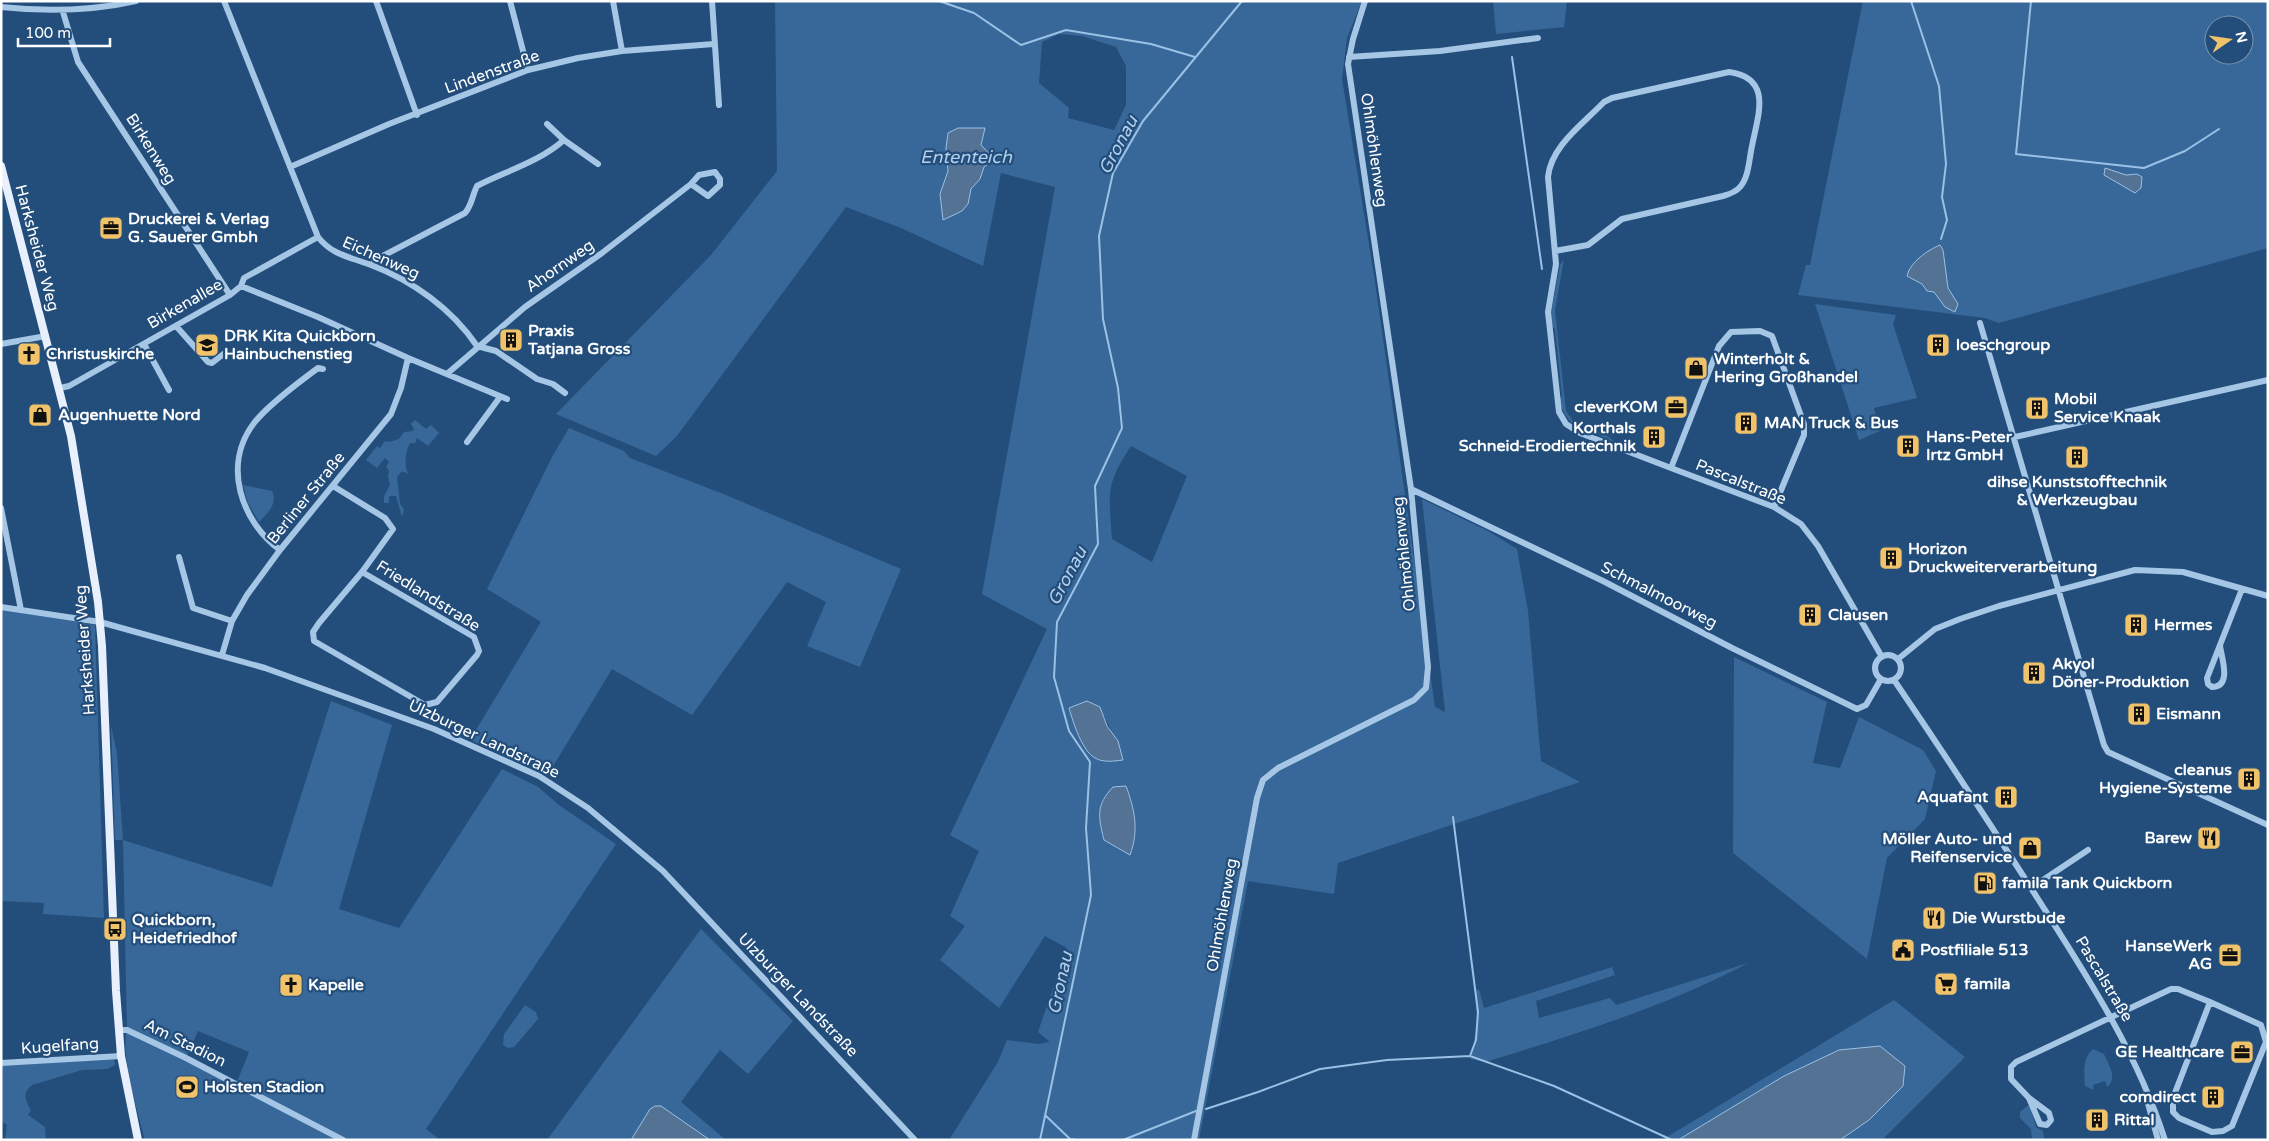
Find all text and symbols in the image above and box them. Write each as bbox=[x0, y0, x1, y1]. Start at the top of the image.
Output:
scale bar bbox=[18, 15, 110, 47]
north arrow bbox=[2204, 15, 2254, 65]
text: 100 m bbox=[25, 24, 71, 42]
text: N bbox=[2232, 30, 2251, 45]
street label: Lindenstraße bbox=[442, 46, 542, 98]
street label: Ohlmöhlenweg bbox=[1356, 92, 1392, 208]
street label: Birkenweg bbox=[121, 110, 181, 188]
water label: Gronau bbox=[1093, 111, 1143, 178]
water label: Ententeich bbox=[920, 146, 1013, 168]
street label: Harksheider Weg bbox=[10, 182, 64, 314]
place label: Druckerei & Verlag G. Sauerer Gmbh bbox=[128, 209, 269, 247]
office icon: Druckerei & Verlag G. Sauerer Gmbh bbox=[98, 215, 124, 241]
street label: Eichenweg bbox=[339, 232, 423, 284]
street label: Ahornweg bbox=[522, 235, 598, 297]
street label: Birkenallee bbox=[144, 274, 226, 334]
place label: Praxis Tatjana Gross bbox=[527, 321, 631, 359]
place label: DRK Kita Quickborn Hainbuchenstieg bbox=[224, 326, 376, 364]
building icon: Praxis Tatjana Gross bbox=[498, 327, 524, 353]
school or university icon: DRK Kita Quickborn Hainbuchenstieg bbox=[194, 332, 220, 358]
building icon: loeschgroup bbox=[1925, 332, 1951, 358]
place label: loeschgroup bbox=[1956, 335, 2050, 355]
church icon: Christuskirche bbox=[16, 341, 42, 367]
place label: Christuskirche bbox=[46, 344, 154, 364]
place label: Winterholt & Hering Großhandel bbox=[1714, 349, 1858, 387]
shop icon: Winterholt & Hering Großhandel bbox=[1683, 355, 1709, 381]
place label: Mobil Service Knaak bbox=[2054, 389, 2161, 427]
office icon: cleverKOM bbox=[1663, 394, 1689, 420]
building icon: Mobil Service Knaak bbox=[2024, 395, 2050, 421]
place label: cleverKOM bbox=[1574, 397, 1658, 417]
shop icon: Augenhuette Nord bbox=[27, 402, 53, 428]
place label: Augenhuette Nord bbox=[58, 405, 201, 425]
building icon: MAN Truck & Bus bbox=[1733, 410, 1759, 436]
place label: MAN Truck & Bus bbox=[1764, 413, 1899, 433]
place label: Korthals Schneid-Erodiertechnik bbox=[1459, 418, 1636, 456]
building icon: Korthals Schneid-Erodiertechnik bbox=[1641, 424, 1667, 450]
place label: Hans-Peter Irtz GmbH bbox=[1926, 427, 2013, 465]
building icon: Hans-Peter Irtz GmbH bbox=[1895, 433, 1921, 459]
building icon: dihse Kunststofftechnik & Werkzeugbau bbox=[2064, 444, 2090, 470]
street label: Berliner Straße bbox=[263, 448, 349, 548]
street label: Pascalstraße bbox=[1693, 455, 1789, 509]
place label: dihse Kunststofftechnik & Werkzeugbau bbox=[1987, 472, 2167, 510]
street label: Ohlmöhlenweg bbox=[1388, 496, 1420, 612]
place label: Horizon Druckweiterverarbeitung bbox=[1908, 539, 2097, 577]
water label: Gronau bbox=[1042, 542, 1092, 609]
building icon: Horizon Druckweiterverarbeitung bbox=[1878, 545, 1904, 571]
street label: Friedlandstraße bbox=[372, 556, 484, 636]
street label: Schmalmoorweg bbox=[1598, 557, 1720, 633]
street label: Harksheider Weg bbox=[70, 584, 100, 716]
building icon: Clausen bbox=[1797, 602, 1823, 628]
place label: Clausen bbox=[1828, 605, 1888, 625]
building icon: Hermes bbox=[2123, 612, 2149, 638]
place label: Hermes bbox=[2154, 615, 2213, 635]
place label: Akyol Döner-Produktion bbox=[2052, 654, 2189, 692]
building icon: Akyol Döner-Produktion bbox=[2021, 660, 2047, 686]
street label: Ulzburger Landstraße bbox=[405, 695, 563, 783]
building icon: Eismann bbox=[2126, 701, 2152, 727]
place label: Eismann bbox=[2156, 704, 2221, 724]
place label: cleanus Hygiene-Systeme bbox=[2099, 760, 2232, 798]
building icon: cleanus Hygiene-Systeme bbox=[2236, 766, 2262, 792]
building icon: Aquafant bbox=[1993, 784, 2019, 810]
place label: Aquafant bbox=[1917, 787, 1989, 807]
restaurant icon: Barew bbox=[2196, 825, 2222, 851]
place label: Barew bbox=[2144, 828, 2192, 848]
place label: Möller Auto- und Reifenservice bbox=[1882, 829, 2012, 867]
shop icon: Möller Auto- und Reifenservice bbox=[2017, 835, 2043, 861]
street label: Ohlmöhlenweg bbox=[1202, 857, 1242, 973]
fuel station icon: famila Tank Quickborn bbox=[1972, 870, 1998, 896]
place label: famila Tank Quickborn bbox=[2001, 873, 2172, 893]
restaurant icon: Die Wurstbude bbox=[1921, 905, 1947, 931]
place label: Die Wurstbude bbox=[1952, 908, 2065, 928]
place label: Quickborn, Heidefriedhof bbox=[132, 910, 238, 948]
bus stop icon: Quickborn, Heidefriedhof bbox=[102, 916, 128, 942]
street label: Ulzburger Landstraße bbox=[734, 929, 862, 1061]
street label: Pascalstraße bbox=[2071, 933, 2137, 1025]
place label: HanseWerk AG bbox=[2125, 936, 2212, 974]
public building icon: Postfiliale 513 bbox=[1890, 937, 1916, 963]
place label: Postfiliale 513 bbox=[1920, 940, 2028, 960]
office icon: HanseWerk AG bbox=[2217, 942, 2243, 968]
water label: Gronau bbox=[1043, 949, 1078, 1016]
supermarket icon: famila bbox=[1933, 971, 1959, 997]
church icon: Kapelle bbox=[278, 972, 304, 998]
place label: famila bbox=[1963, 974, 2011, 994]
place label: Kapelle bbox=[308, 975, 364, 995]
street label: Am Stadion bbox=[141, 1015, 229, 1071]
street label: Kugelfang bbox=[20, 1033, 100, 1059]
office icon: GE Healthcare bbox=[2229, 1039, 2255, 1065]
place label: GE Healthcare bbox=[2115, 1042, 2224, 1062]
sports icon: Holsten Stadion bbox=[174, 1074, 200, 1100]
place label: Holsten Stadion bbox=[204, 1077, 324, 1097]
building icon: comdirect bbox=[2200, 1084, 2226, 1110]
place label: comdirect bbox=[2119, 1087, 2197, 1107]
building icon: Rittal bbox=[2084, 1107, 2110, 1133]
place label: Rittal bbox=[2114, 1110, 2155, 1130]

